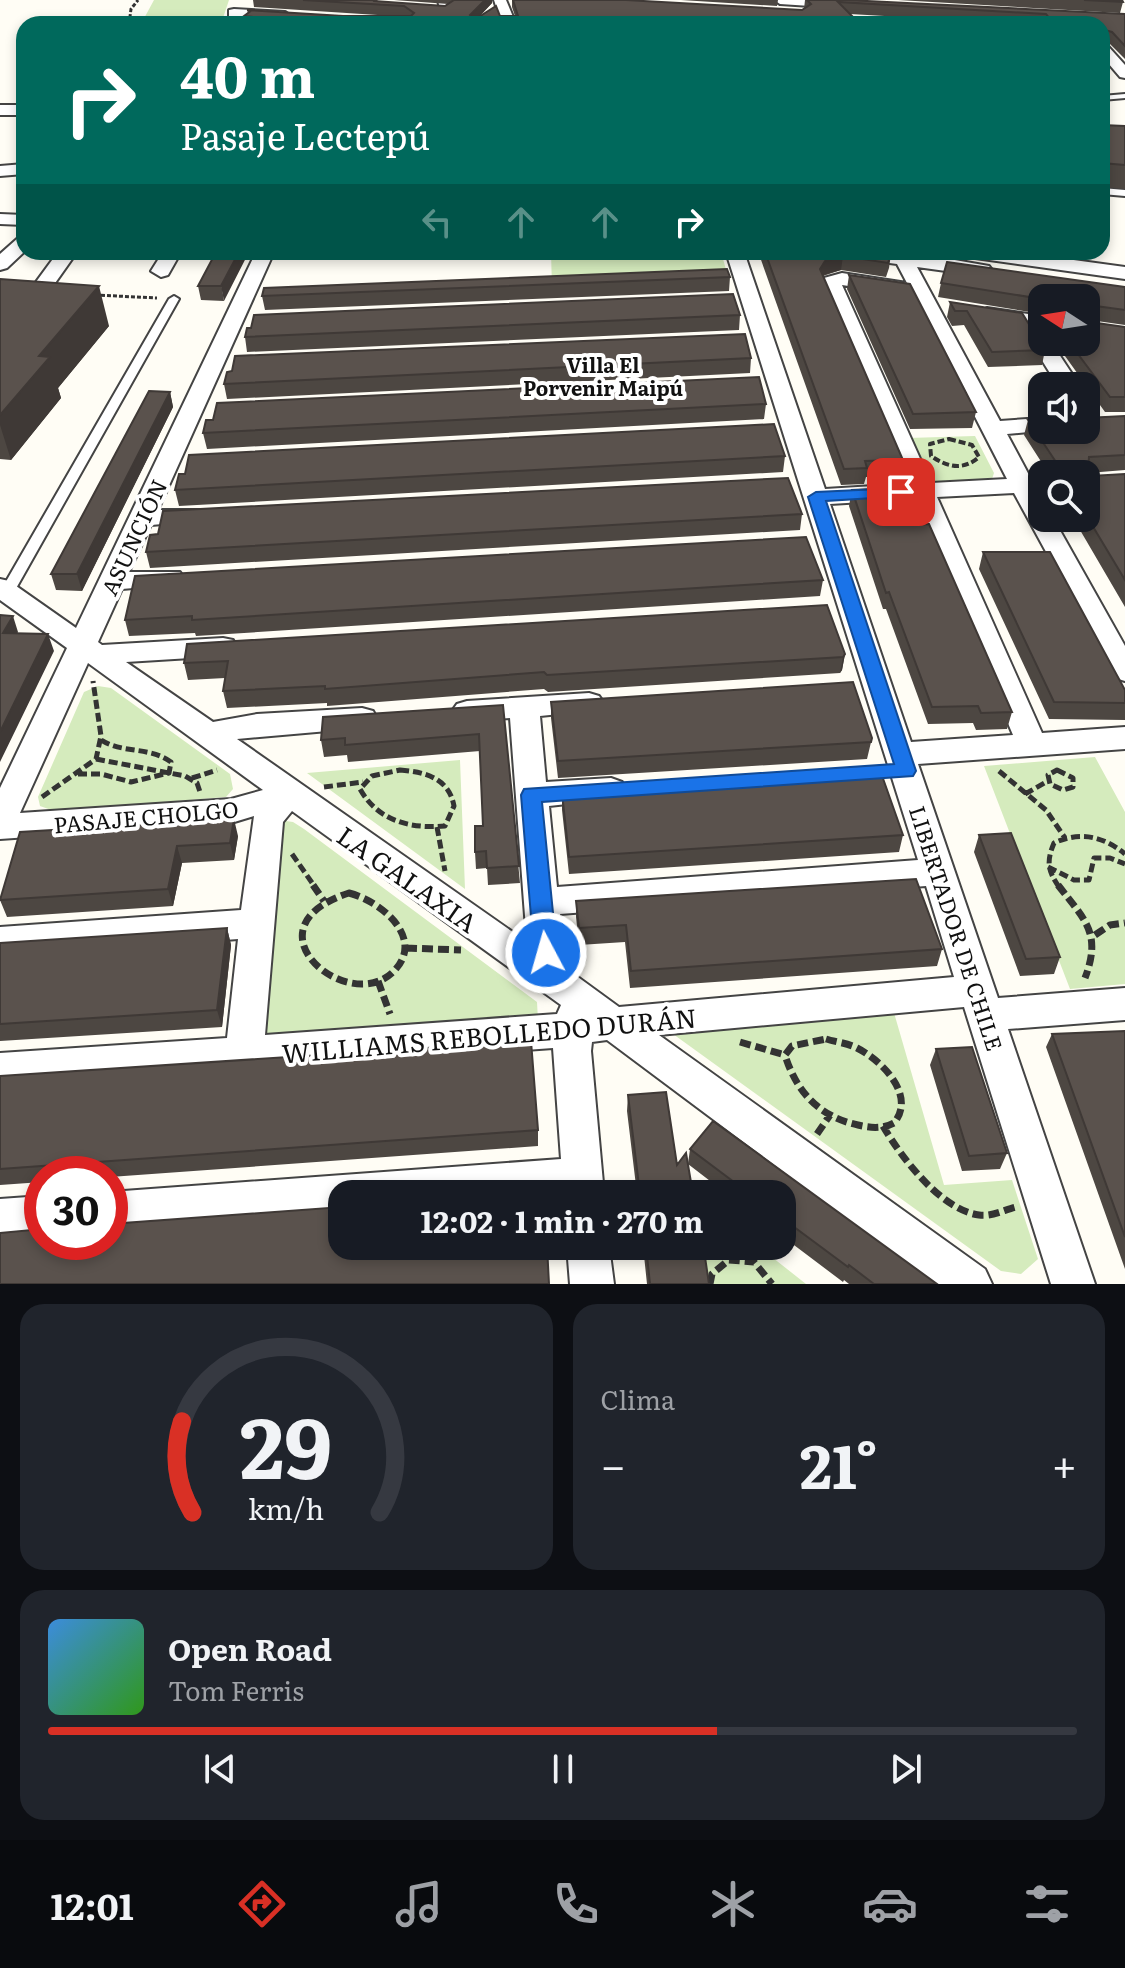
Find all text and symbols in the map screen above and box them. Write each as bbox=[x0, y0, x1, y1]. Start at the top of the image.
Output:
text: 40 m bbox=[180, 32, 315, 115]
icon: right bbox=[48, 48, 152, 152]
text: Pasaje Lectepú bbox=[180, 108, 430, 161]
icon: left bbox=[415, 200, 459, 244]
icon: ahead bbox=[499, 200, 543, 244]
icon: ahead bbox=[583, 200, 627, 244]
icon: right bbox=[667, 200, 711, 244]
north arrow bbox=[1028, 284, 1100, 356]
map controls bbox=[1028, 284, 1100, 532]
district label: Villa El Porvenir Maipú bbox=[523, 349, 683, 402]
button: sound bbox=[1028, 372, 1100, 444]
pin bbox=[867, 458, 935, 526]
button: search bbox=[1028, 460, 1100, 532]
icon: arrive bbox=[879, 470, 923, 514]
street label: ASUNCIÓN bbox=[92, 473, 174, 601]
street label: PASAJE CHOLGO bbox=[52, 791, 240, 841]
street label: LIBERTADOR DE CHILE bbox=[902, 801, 1012, 1055]
street label: LA GALAXIA bbox=[330, 815, 486, 941]
position arrow bbox=[504, 911, 588, 995]
street label: WILLIAMS REBOLLEDO DURÁN bbox=[280, 996, 698, 1072]
speed limit sign: 30 bbox=[24, 1156, 128, 1260]
text: 12:02 · 1 min · 270 m bbox=[421, 1198, 703, 1242]
text: Clima bbox=[601, 1379, 675, 1418]
text: 29 bbox=[240, 1381, 333, 1505]
text: 21° bbox=[800, 1418, 878, 1507]
text: − bbox=[601, 1430, 626, 1496]
text: + bbox=[1051, 1430, 1077, 1496]
text: km/h bbox=[248, 1486, 324, 1529]
text: Open Road bbox=[168, 1626, 332, 1670]
text: Tom Ferris bbox=[168, 1670, 304, 1709]
icon: previous bbox=[198, 1747, 242, 1791]
icon: pause bbox=[541, 1747, 585, 1791]
icon: next bbox=[884, 1747, 928, 1791]
icon: directions bbox=[234, 1876, 290, 1932]
icon: music bbox=[391, 1876, 447, 1932]
icon: phone bbox=[548, 1876, 604, 1932]
icon: climate bbox=[705, 1876, 761, 1932]
icon: car bbox=[862, 1876, 918, 1932]
icon: filters bbox=[1019, 1876, 1075, 1932]
text: 12:01 bbox=[50, 1878, 134, 1931]

